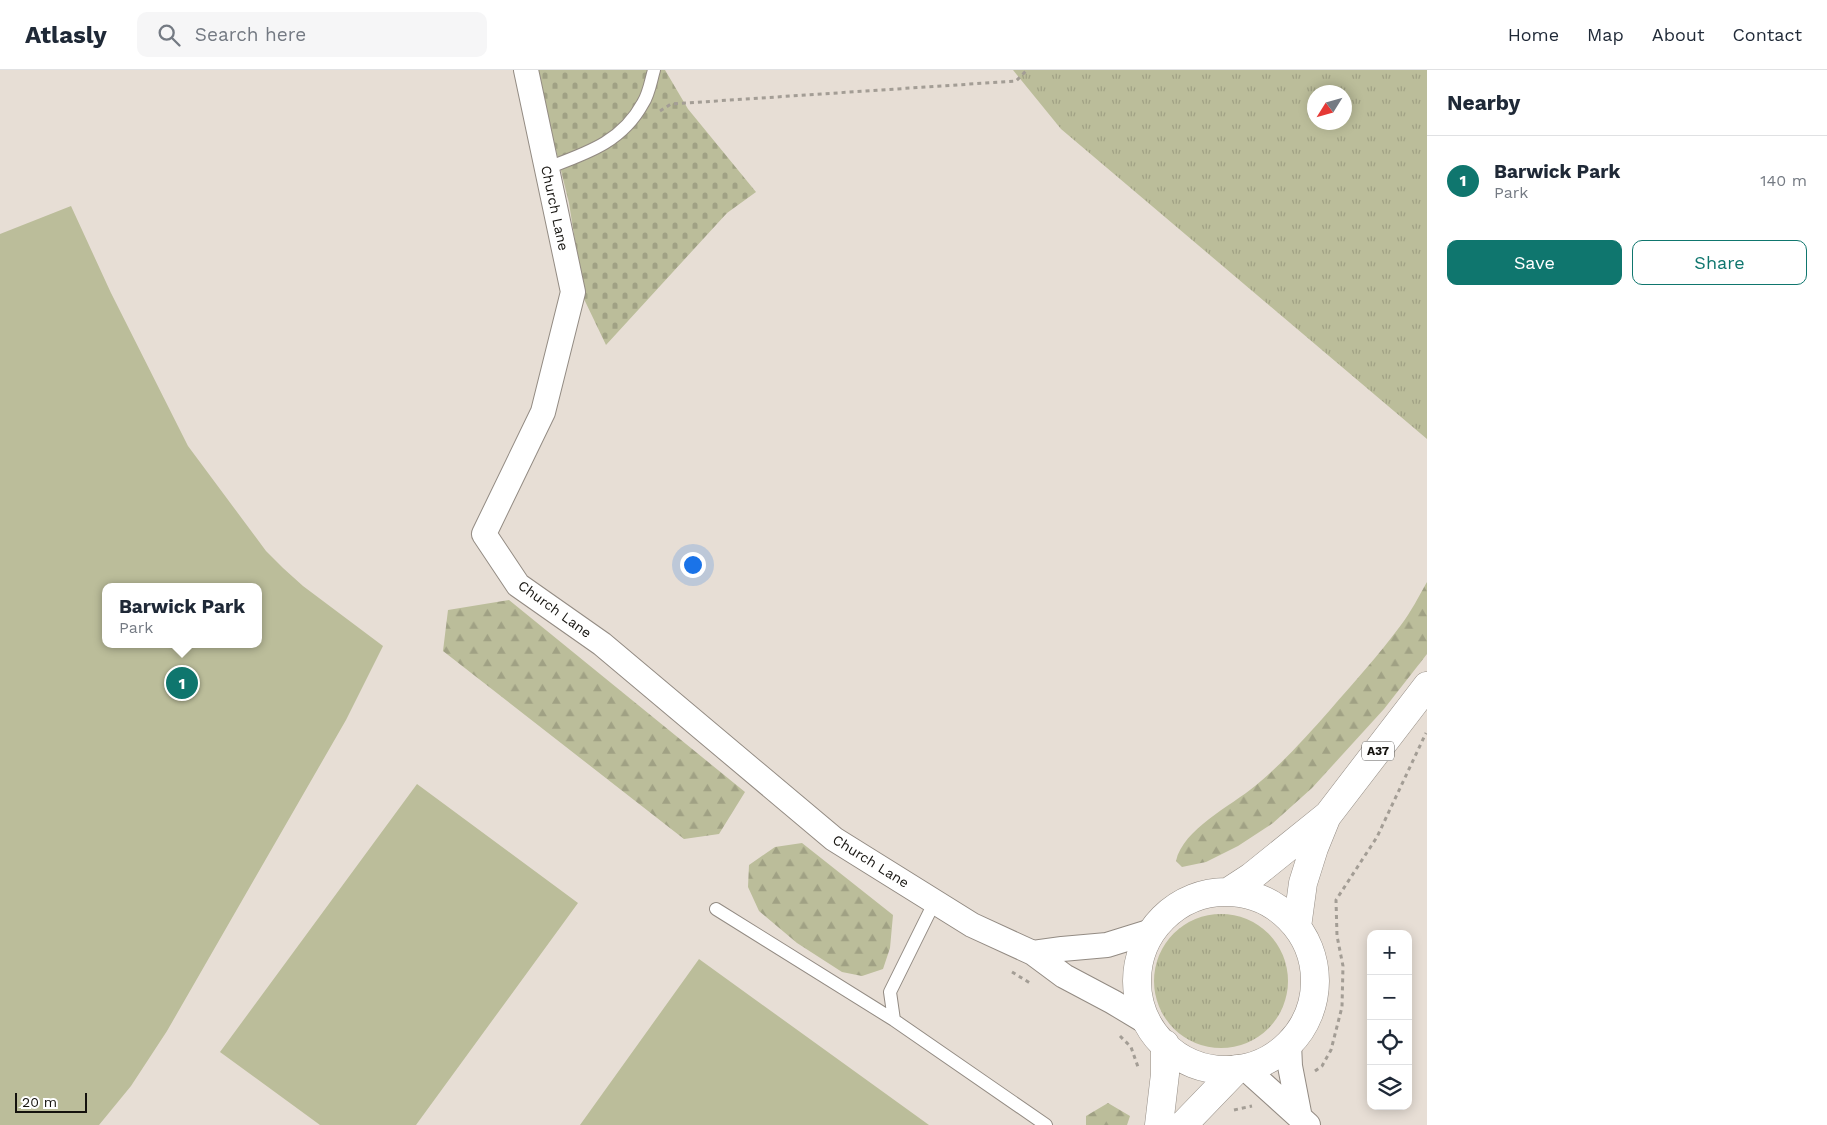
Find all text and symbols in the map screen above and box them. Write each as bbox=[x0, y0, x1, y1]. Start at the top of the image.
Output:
search box bbox=[137, 12, 487, 57]
text: Atlasly bbox=[25, 21, 107, 49]
icon: search bbox=[155, 21, 183, 49]
text: Search here bbox=[195, 23, 306, 46]
text: Home bbox=[1508, 24, 1559, 45]
text: Map bbox=[1587, 24, 1624, 45]
text: About bbox=[1652, 24, 1704, 45]
text: Contact bbox=[1732, 24, 1802, 45]
north arrow bbox=[1307, 85, 1352, 130]
text: Nearby bbox=[1447, 90, 1520, 115]
text: Barwick Park bbox=[1494, 160, 1620, 183]
street label: Church Lane bbox=[538, 164, 572, 252]
text: 1 bbox=[1460, 171, 1466, 190]
text: 140 m bbox=[1760, 171, 1807, 190]
text: Park bbox=[1494, 183, 1528, 202]
button: Save bbox=[1447, 240, 1622, 285]
button: Share bbox=[1632, 240, 1807, 285]
your location bbox=[680, 552, 706, 578]
street label: Church Lane bbox=[515, 577, 595, 641]
popup bbox=[102, 583, 262, 648]
text: Barwick Park bbox=[119, 595, 245, 618]
text: Park bbox=[119, 618, 153, 637]
pin: 1 bbox=[166, 664, 198, 702]
road number: A37 bbox=[1362, 741, 1394, 760]
street label: Church Lane bbox=[830, 831, 912, 891]
map controls bbox=[1367, 930, 1412, 1110]
button: + bbox=[1367, 930, 1412, 975]
button: − bbox=[1367, 975, 1412, 1020]
button: locate bbox=[1367, 1020, 1412, 1065]
button: layers bbox=[1367, 1065, 1412, 1110]
scale bar bbox=[15, 1090, 88, 1113]
text: 20 m bbox=[22, 1094, 57, 1110]

